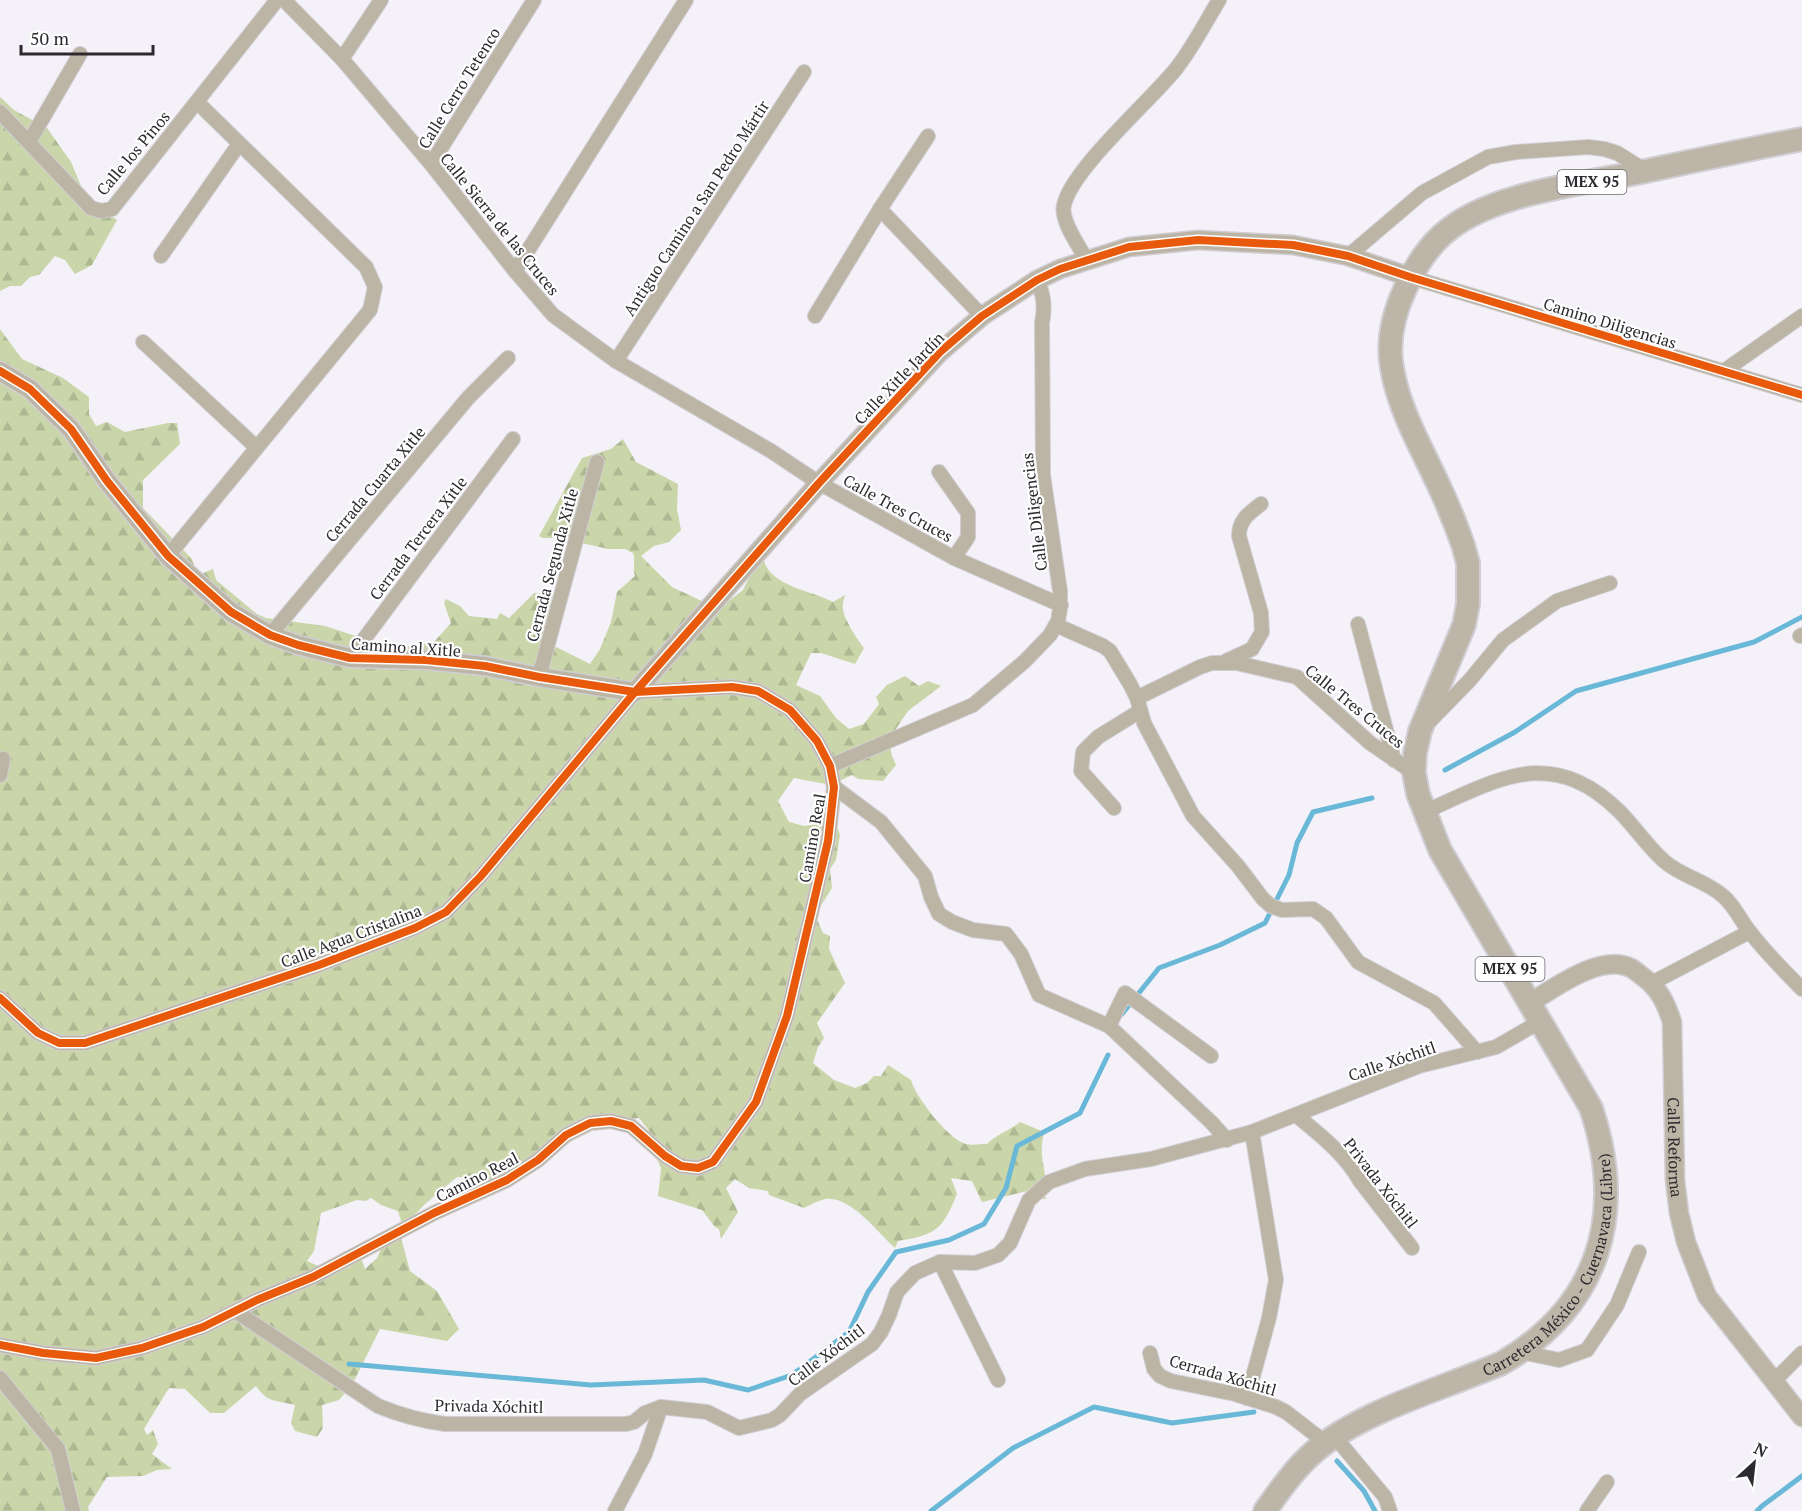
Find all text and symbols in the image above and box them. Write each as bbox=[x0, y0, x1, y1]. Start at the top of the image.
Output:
scale bar bbox=[21, 18, 153, 56]
street label: Calle Cerro Tetenco bbox=[413, 23, 505, 153]
text: 50 m bbox=[30, 26, 70, 50]
street label: Antiguo Camino a San Pedro Mártir bbox=[618, 95, 774, 320]
street label: Calle los Pinos bbox=[91, 106, 175, 200]
street label: Calle Sierra de las Cruces bbox=[435, 148, 565, 300]
road number: MEX 95 bbox=[1558, 170, 1626, 194]
street label: Camino Diligencias bbox=[1541, 292, 1679, 354]
street label: Calle Xitle Jardín bbox=[849, 326, 949, 429]
street label: Cerrada Cuarta Xitle bbox=[320, 421, 430, 547]
street label: Calle Diligencias bbox=[1016, 452, 1052, 572]
street label: Calle Tres Cruces bbox=[839, 469, 957, 547]
street label: Cerrada Tercera Xitle bbox=[364, 472, 472, 604]
street label: Cerrada Segunda Xitle bbox=[521, 486, 583, 644]
street label: Camino al Xitle bbox=[350, 632, 462, 662]
street label: Calle Tres Cruces bbox=[1301, 659, 1409, 753]
street label: Camino Real bbox=[793, 792, 831, 884]
street label: Calle Agua Cristalina bbox=[278, 899, 424, 973]
road number: MEX 95 bbox=[1476, 957, 1544, 981]
street label: Calle Xóchitl bbox=[1345, 1036, 1439, 1086]
street label: Calle Reforma bbox=[1662, 1097, 1688, 1199]
street label: Privada Xóchitl bbox=[1339, 1133, 1423, 1233]
street label: Camino Real bbox=[432, 1147, 522, 1207]
street label: Carretera México - Cuernavaca (Libre) bbox=[1479, 1152, 1617, 1381]
street label: Calle Xóchitl bbox=[783, 1319, 869, 1391]
street label: Cerrada Xóchitl bbox=[1167, 1349, 1279, 1401]
street label: Privada Xóchitl bbox=[434, 1394, 544, 1418]
north arrow bbox=[1724, 1433, 1784, 1493]
text: N bbox=[1750, 1437, 1771, 1462]

